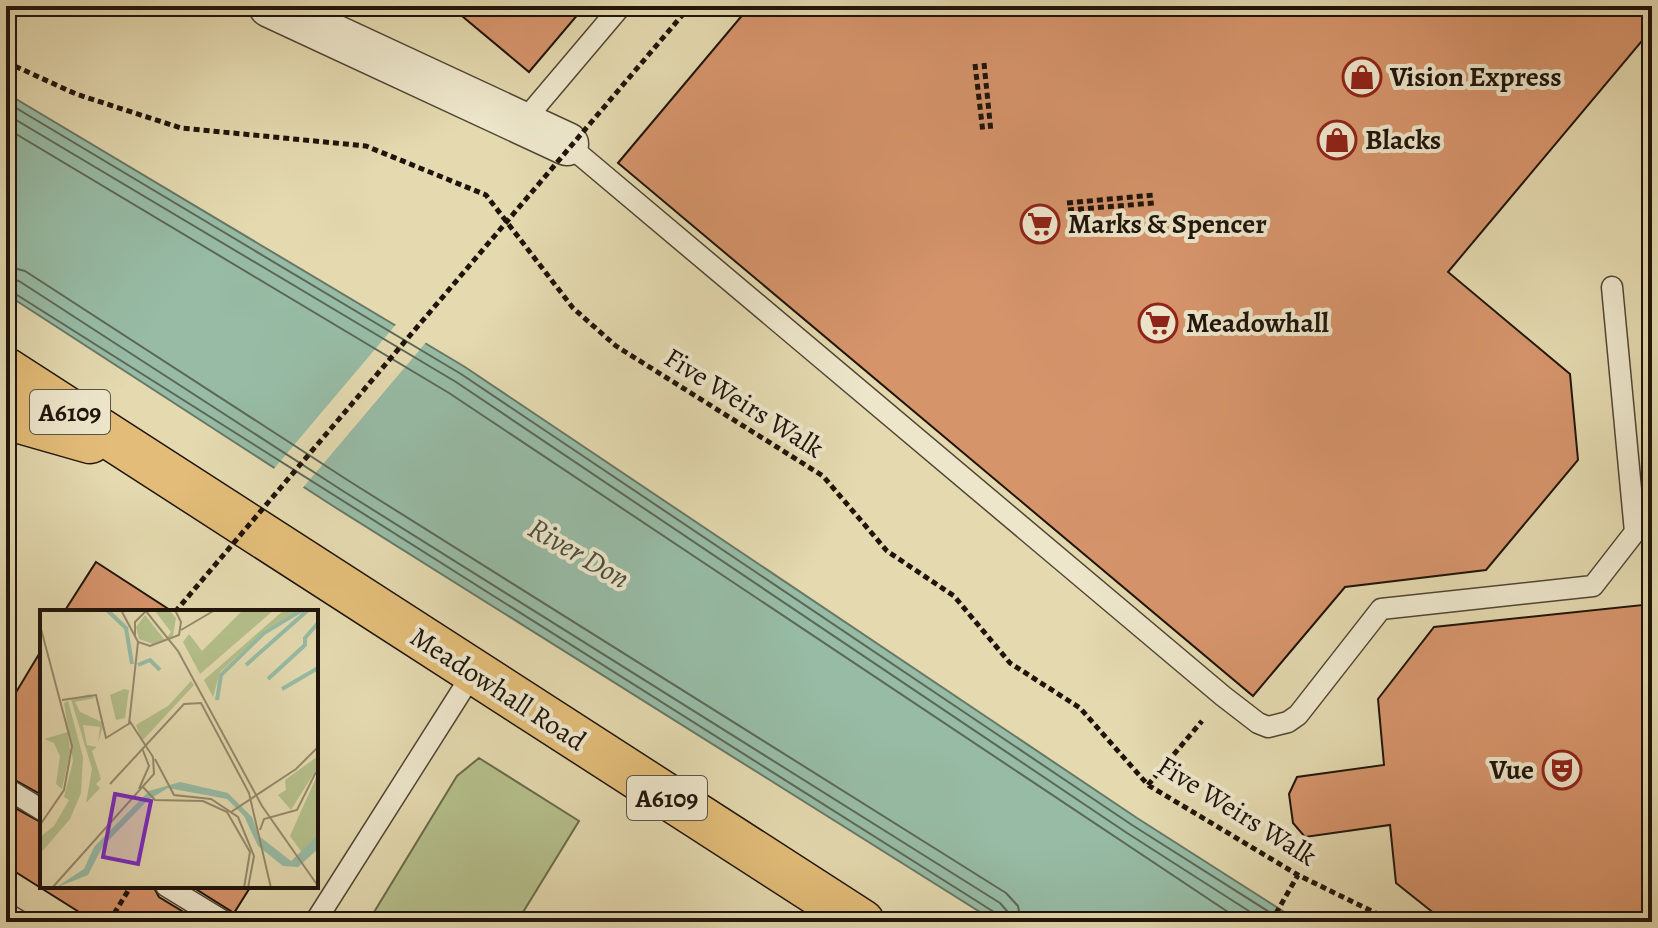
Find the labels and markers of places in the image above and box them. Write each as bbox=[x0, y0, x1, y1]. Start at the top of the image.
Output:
shop icon: Vision Express bbox=[1341, 56, 1383, 98]
place label: Vision Express bbox=[1389, 58, 1562, 96]
shop icon: Blacks bbox=[1316, 119, 1358, 161]
place label: Blacks bbox=[1365, 121, 1441, 159]
supermarket icon: Marks & Spencer bbox=[1019, 203, 1061, 245]
place label: Marks & Spencer bbox=[1068, 205, 1267, 243]
supermarket icon: Meadowhall bbox=[1137, 302, 1179, 344]
place label: Meadowhall bbox=[1186, 304, 1329, 342]
theatre icon: Vue bbox=[1541, 749, 1583, 791]
place label: Vue bbox=[1489, 751, 1534, 789]

